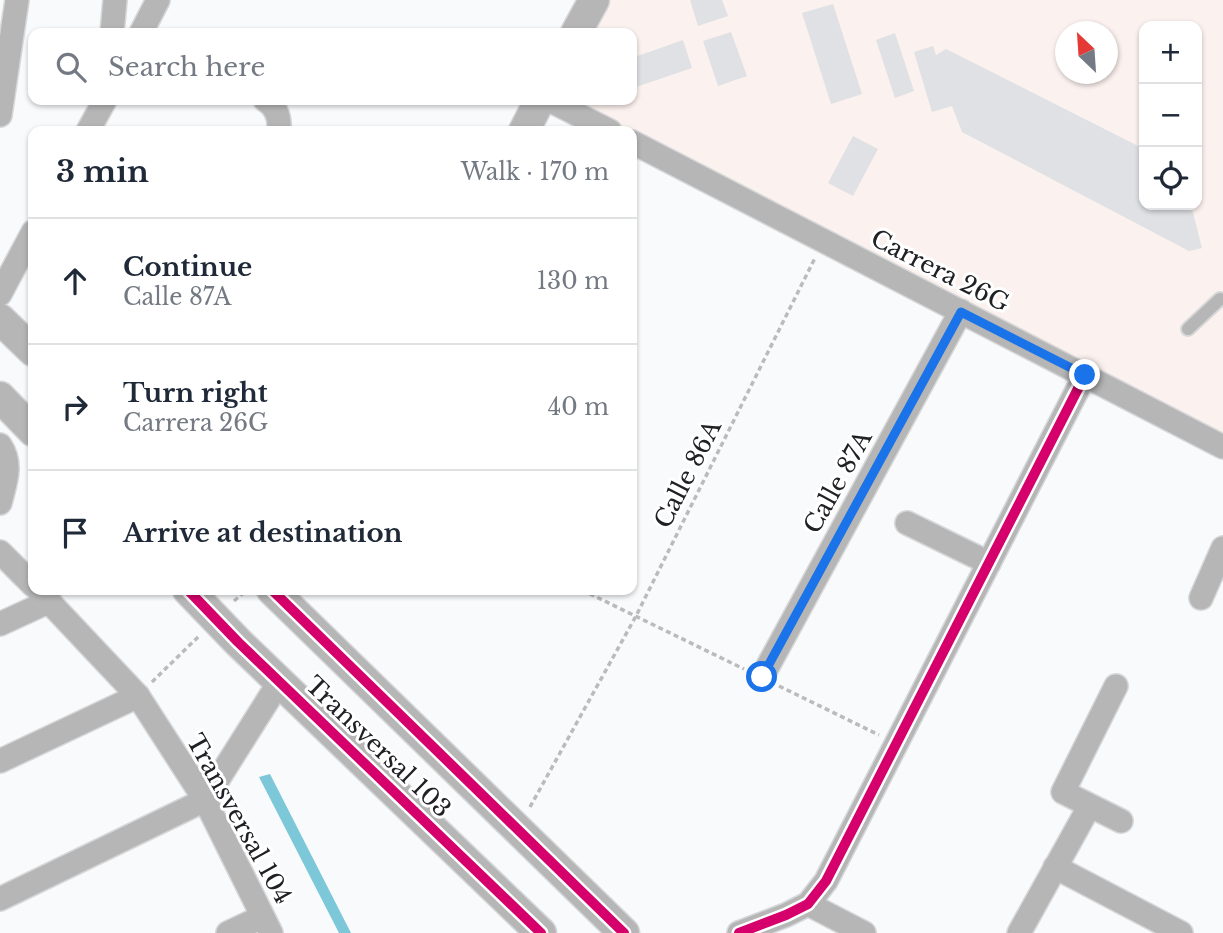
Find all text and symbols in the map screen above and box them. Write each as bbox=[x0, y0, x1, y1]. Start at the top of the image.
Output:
north arrow bbox=[1055, 21, 1118, 84]
map controls bbox=[1139, 21, 1202, 210]
button: + bbox=[1139, 21, 1202, 84]
search box bbox=[28, 28, 637, 105]
icon: search bbox=[52, 48, 90, 86]
text: Search here bbox=[108, 51, 265, 83]
button: − bbox=[1139, 84, 1202, 147]
button: locate bbox=[1139, 147, 1202, 210]
text: 3 min bbox=[56, 153, 149, 190]
text: Walk · 170 m bbox=[461, 158, 609, 186]
street label: Carrera 26G bbox=[866, 223, 1014, 318]
text: Continue bbox=[123, 251, 252, 283]
icon: ahead bbox=[56, 262, 94, 300]
text: 130 m bbox=[537, 267, 609, 295]
text: Calle 87A bbox=[123, 283, 231, 311]
route end bbox=[1069, 359, 1100, 390]
text: Turn right bbox=[123, 377, 268, 409]
icon: right bbox=[56, 388, 94, 426]
text: 40 m bbox=[548, 393, 609, 421]
text: Carrera 26G bbox=[123, 409, 268, 437]
street label: Calle 86A bbox=[648, 415, 727, 533]
street label: Calle 87A bbox=[797, 425, 878, 538]
icon: arrive bbox=[56, 514, 94, 552]
text: Arrive at destination bbox=[123, 517, 403, 549]
route start bbox=[746, 661, 777, 692]
street label: Transversal 103 bbox=[300, 670, 457, 823]
street label: Transversal 104 bbox=[181, 729, 298, 909]

